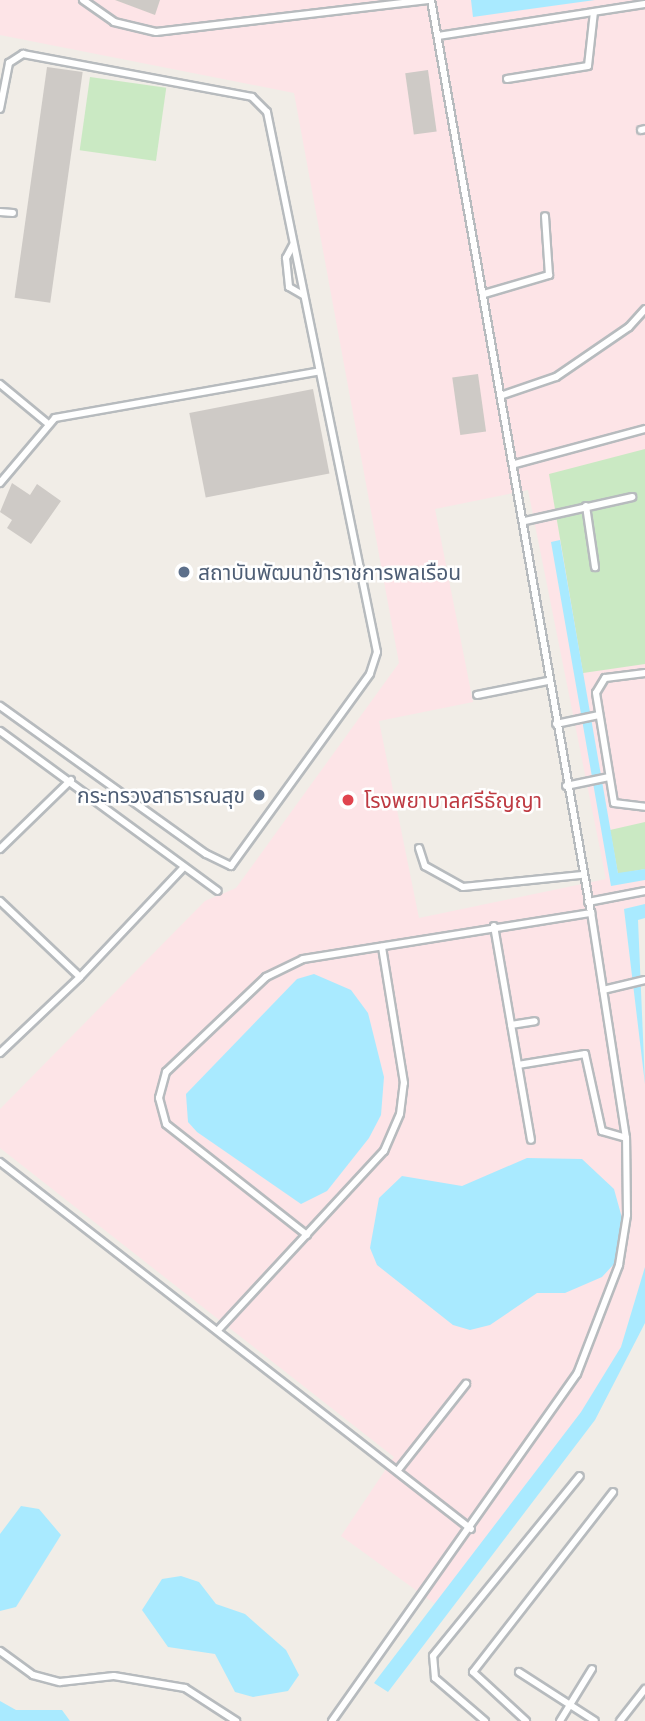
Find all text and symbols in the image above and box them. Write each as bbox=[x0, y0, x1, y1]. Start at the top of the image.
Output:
place label: สถาบันพัฒนาข้าราชการพลเรือน bbox=[198, 559, 461, 585]
marker: สถาบันพัฒนาข้าราชการพลเรือน bbox=[176, 564, 192, 580]
place label: กระทรวงสาธารณสุข bbox=[77, 782, 245, 808]
marker: กระทรวงสาธารณสุข bbox=[251, 787, 267, 803]
place label: โรงพยาบาลศรีธัญญา bbox=[364, 787, 542, 813]
marker: โรงพยาบาลศรีธัญญา bbox=[338, 790, 358, 810]

